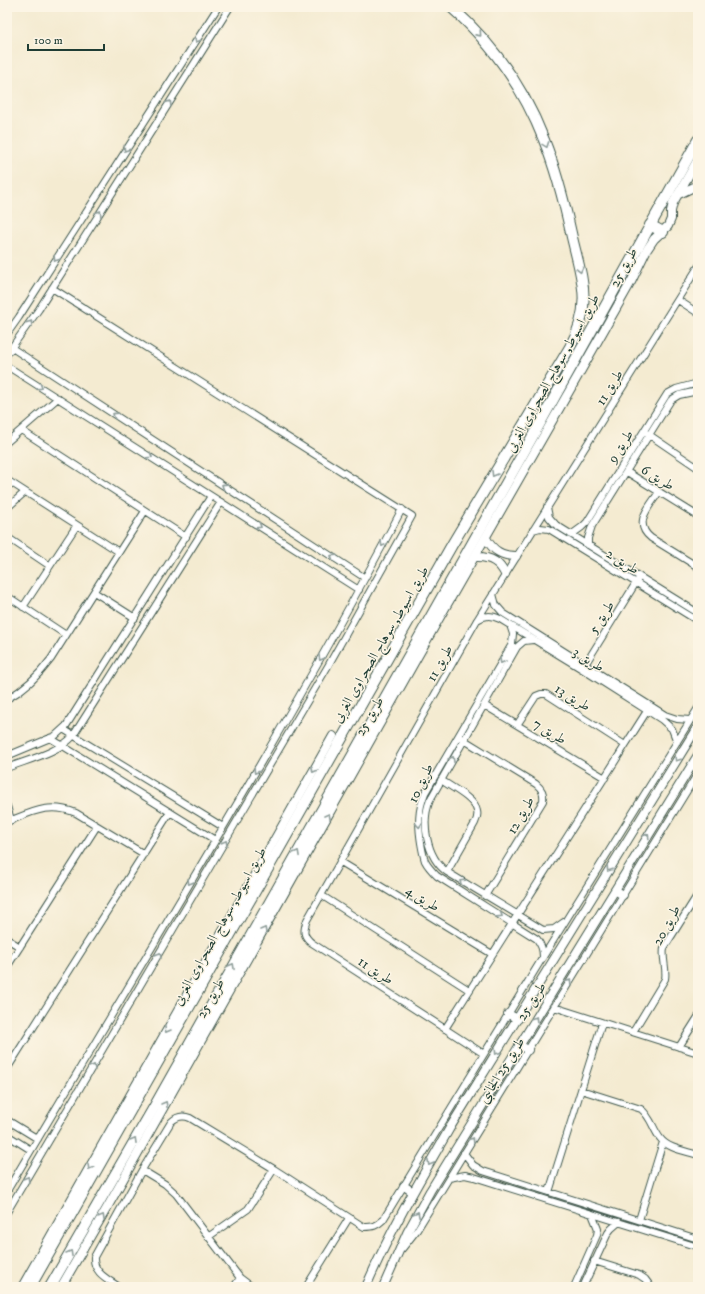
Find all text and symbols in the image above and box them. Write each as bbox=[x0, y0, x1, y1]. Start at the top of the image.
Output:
scale bar bbox=[28, 26, 104, 52]
one-way arrow bbox=[474, 29, 482, 37]
text: 100 m bbox=[34, 33, 63, 48]
one-way arrow bbox=[194, 36, 201, 43]
one-way arrow bbox=[164, 100, 172, 107]
one-way arrow bbox=[541, 141, 550, 148]
one-way arrow bbox=[123, 145, 131, 152]
one-way arrow bbox=[94, 210, 101, 217]
street label: طريق 25 bbox=[606, 244, 642, 290]
one-way arrow bbox=[53, 255, 61, 262]
one-way arrow bbox=[575, 267, 583, 273]
street label: طريق اسيوط, سوهاج الصحراوى الغربى bbox=[502, 291, 607, 457]
one-way arrow bbox=[25, 320, 33, 327]
street label: طريق 11 bbox=[592, 366, 628, 409]
one-way arrow bbox=[36, 382, 43, 390]
one-way arrow bbox=[112, 413, 119, 420]
street label: طريق 9 bbox=[603, 427, 638, 467]
one-way arrow bbox=[146, 452, 153, 459]
street label: طريق 6 bbox=[637, 461, 678, 495]
one-way arrow bbox=[492, 470, 499, 477]
one-way arrow bbox=[221, 484, 228, 491]
one-way arrow bbox=[255, 521, 262, 528]
one-way arrow bbox=[381, 540, 388, 547]
street label: طريق 2 bbox=[603, 545, 642, 579]
one-way arrow bbox=[330, 554, 337, 562]
street label: طريق اسيوط, سوهاج الصحراوى الغربى bbox=[328, 563, 436, 728]
street label: طريق 5 bbox=[585, 598, 619, 637]
street label: طريق 11 bbox=[423, 642, 457, 685]
street label: طريق 3 bbox=[569, 643, 608, 676]
one-way arrow bbox=[319, 654, 326, 661]
one-way arrow bbox=[500, 657, 507, 664]
street label: طريق 13 bbox=[551, 680, 594, 716]
street label: طريق 25 bbox=[351, 694, 388, 739]
street label: طريق 7 bbox=[529, 715, 570, 749]
one-way arrow bbox=[675, 755, 682, 762]
one-way arrow bbox=[448, 756, 455, 764]
street label: طريق 10 bbox=[404, 761, 438, 806]
one-way arrow bbox=[311, 766, 319, 773]
one-way arrow bbox=[254, 767, 261, 774]
street label: طريق 12 bbox=[503, 793, 539, 838]
one-way arrow bbox=[323, 813, 330, 821]
one-way arrow bbox=[415, 822, 423, 828]
one-way arrow bbox=[643, 833, 650, 840]
one-way arrow bbox=[220, 840, 227, 847]
street label: طريق اسيوط, سوهاج الصحراوى الغربى bbox=[169, 844, 274, 1010]
one-way arrow bbox=[292, 850, 300, 857]
one-way arrow bbox=[606, 865, 613, 872]
one-way arrow bbox=[187, 878, 194, 885]
one-way arrow bbox=[459, 879, 466, 886]
street label: طريق 4 bbox=[402, 882, 443, 916]
street label: طريق 20 bbox=[649, 902, 685, 949]
one-way arrow bbox=[496, 910, 503, 918]
one-way arrow bbox=[259, 927, 266, 934]
one-way arrow bbox=[154, 952, 161, 959]
street label: طريق 11 bbox=[354, 953, 397, 989]
one-way arrow bbox=[228, 963, 235, 970]
street label: طريق 25 bbox=[193, 976, 229, 1021]
street label: طريق 25 bbox=[513, 979, 551, 1024]
one-way arrow bbox=[565, 979, 572, 986]
one-way arrow bbox=[531, 1016, 538, 1023]
one-way arrow bbox=[165, 1026, 172, 1033]
street label: طريق 25 الجانبى bbox=[474, 1034, 530, 1108]
one-way arrow bbox=[495, 1048, 502, 1055]
one-way arrow bbox=[88, 1064, 95, 1071]
one-way arrow bbox=[160, 1100, 168, 1108]
one-way arrow bbox=[130, 1137, 137, 1144]
one-way arrow bbox=[467, 1137, 475, 1144]
one-way arrow bbox=[427, 1159, 434, 1166]
one-way arrow bbox=[87, 1163, 94, 1170]
one-way arrow bbox=[22, 1176, 29, 1183]
one-way arrow bbox=[412, 1210, 420, 1218]
one-way arrow bbox=[97, 1214, 104, 1221]
one-way arrow bbox=[65, 1250, 72, 1257]

